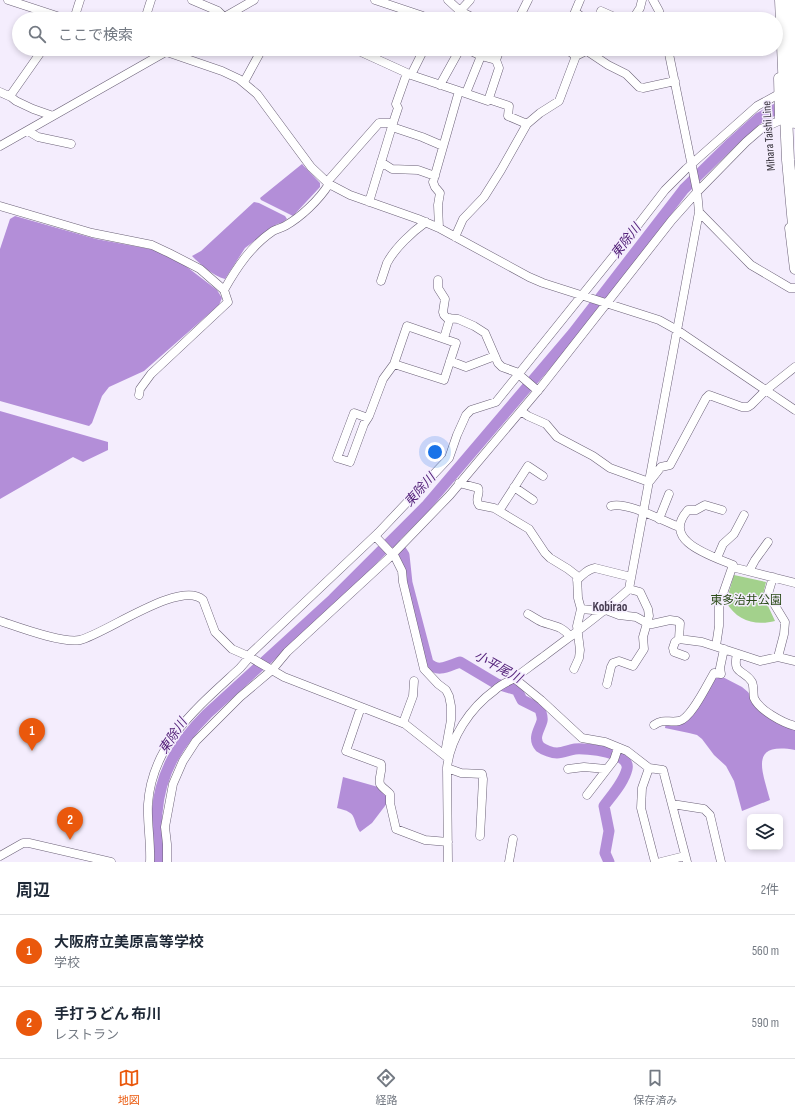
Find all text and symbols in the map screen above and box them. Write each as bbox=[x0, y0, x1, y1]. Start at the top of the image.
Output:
search box bbox=[12, 12, 783, 56]
icon: search bbox=[26, 23, 48, 45]
text: ここで検索 bbox=[58, 26, 133, 45]
street label: Mihara Taishi Line bbox=[759, 100, 779, 171]
water label: 東除川 bbox=[608, 219, 646, 261]
your location bbox=[425, 442, 445, 462]
water label: 東除川 bbox=[401, 469, 440, 510]
park label: 東多治井公園 bbox=[710, 593, 782, 608]
district label: Kobirao bbox=[593, 599, 628, 615]
water label: 小平尾川 bbox=[471, 647, 526, 688]
water label: 東除川 bbox=[155, 714, 192, 757]
pin: 1 bbox=[19, 718, 45, 751]
pin: 2 bbox=[57, 807, 83, 840]
map controls bbox=[747, 814, 783, 850]
button: layers bbox=[747, 814, 783, 850]
text: 周辺 bbox=[16, 881, 50, 901]
text: 2件 bbox=[761, 882, 779, 898]
text: 大阪府立美原高等学校 bbox=[54, 933, 204, 952]
text: 1 bbox=[26, 943, 32, 959]
text: 560 m bbox=[752, 943, 779, 959]
text: 学校 bbox=[54, 955, 80, 971]
text: 手打うどん 布川 bbox=[54, 1005, 161, 1024]
text: 2 bbox=[26, 1015, 32, 1031]
text: 590 m bbox=[752, 1015, 779, 1031]
text: レストラン bbox=[54, 1027, 119, 1043]
tab: 地図 bbox=[118, 1067, 140, 1107]
tab: 経路 bbox=[375, 1067, 397, 1107]
tab: 保存済み bbox=[633, 1067, 677, 1107]

